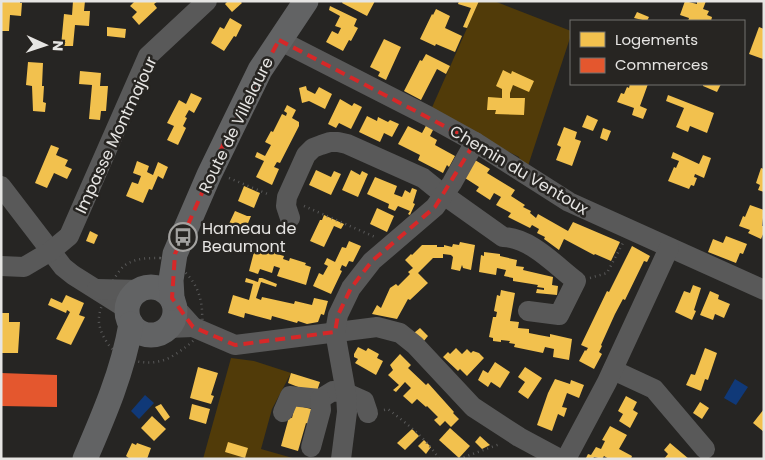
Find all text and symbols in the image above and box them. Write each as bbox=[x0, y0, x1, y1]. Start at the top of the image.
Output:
north arrow bbox=[20, 20, 70, 70]
legend bbox=[570, 20, 745, 85]
text: Logements bbox=[615, 29, 698, 50]
text: N bbox=[48, 40, 68, 51]
street label: Impasse Montmajour bbox=[69, 53, 163, 217]
street label: Route de Villelaure bbox=[193, 53, 279, 197]
text: Commerces bbox=[615, 54, 708, 75]
street label: Chemin du Ventoux bbox=[445, 120, 593, 221]
place label: Hameau de Beaumont bbox=[202, 217, 296, 258]
bus stop icon: Hameau de Beaumont bbox=[168, 222, 198, 252]

